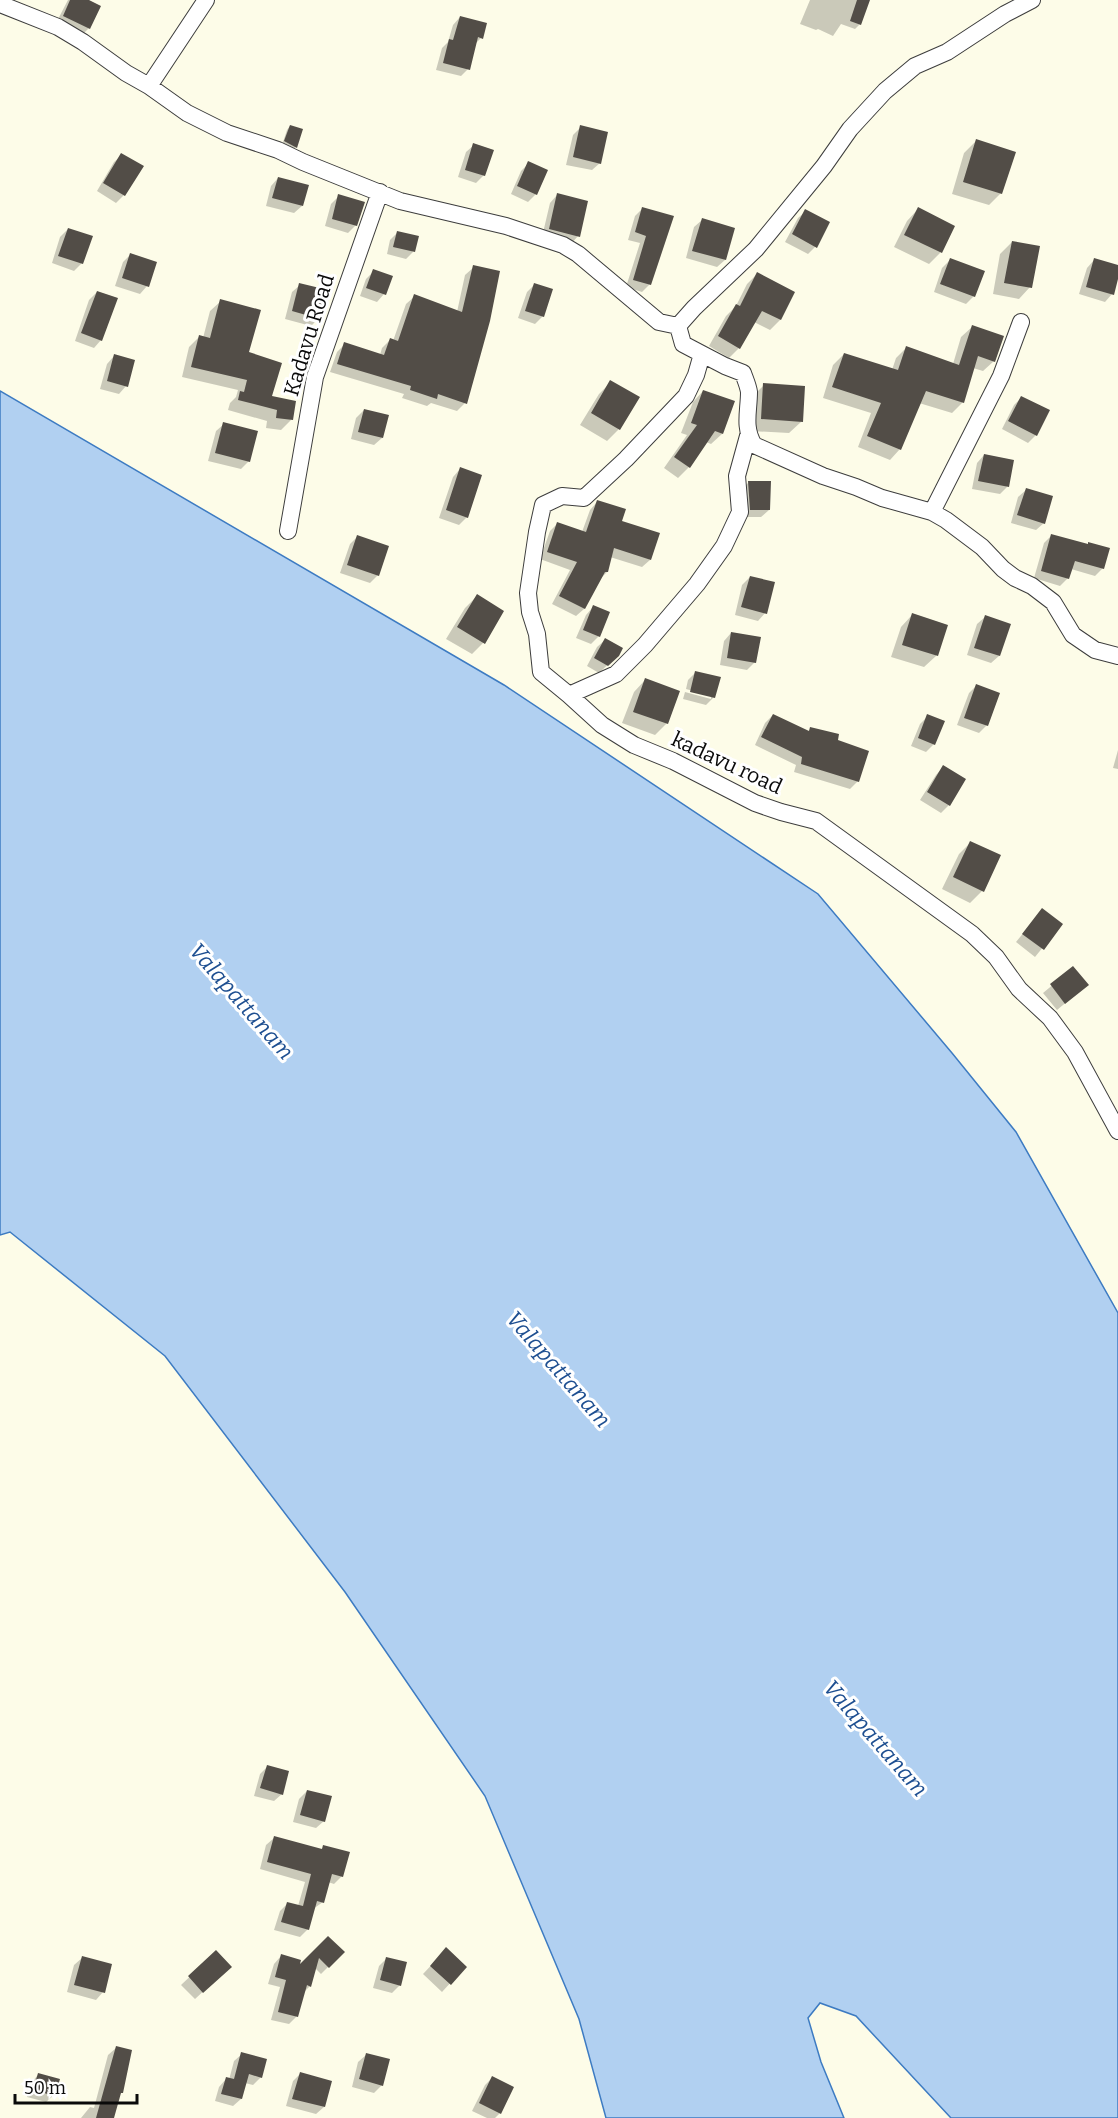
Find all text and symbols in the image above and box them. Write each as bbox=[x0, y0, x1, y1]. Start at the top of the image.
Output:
street label: Kadavu Road bbox=[278, 271, 340, 399]
street label: kadavu road bbox=[668, 726, 786, 800]
water label: Valapattanam bbox=[184, 938, 300, 1065]
water label: Valapattanam bbox=[501, 1306, 617, 1433]
water label: Valapattanam bbox=[818, 1675, 934, 1802]
scale bar bbox=[15, 2067, 136, 2105]
text: 50 m bbox=[24, 2077, 66, 2099]

